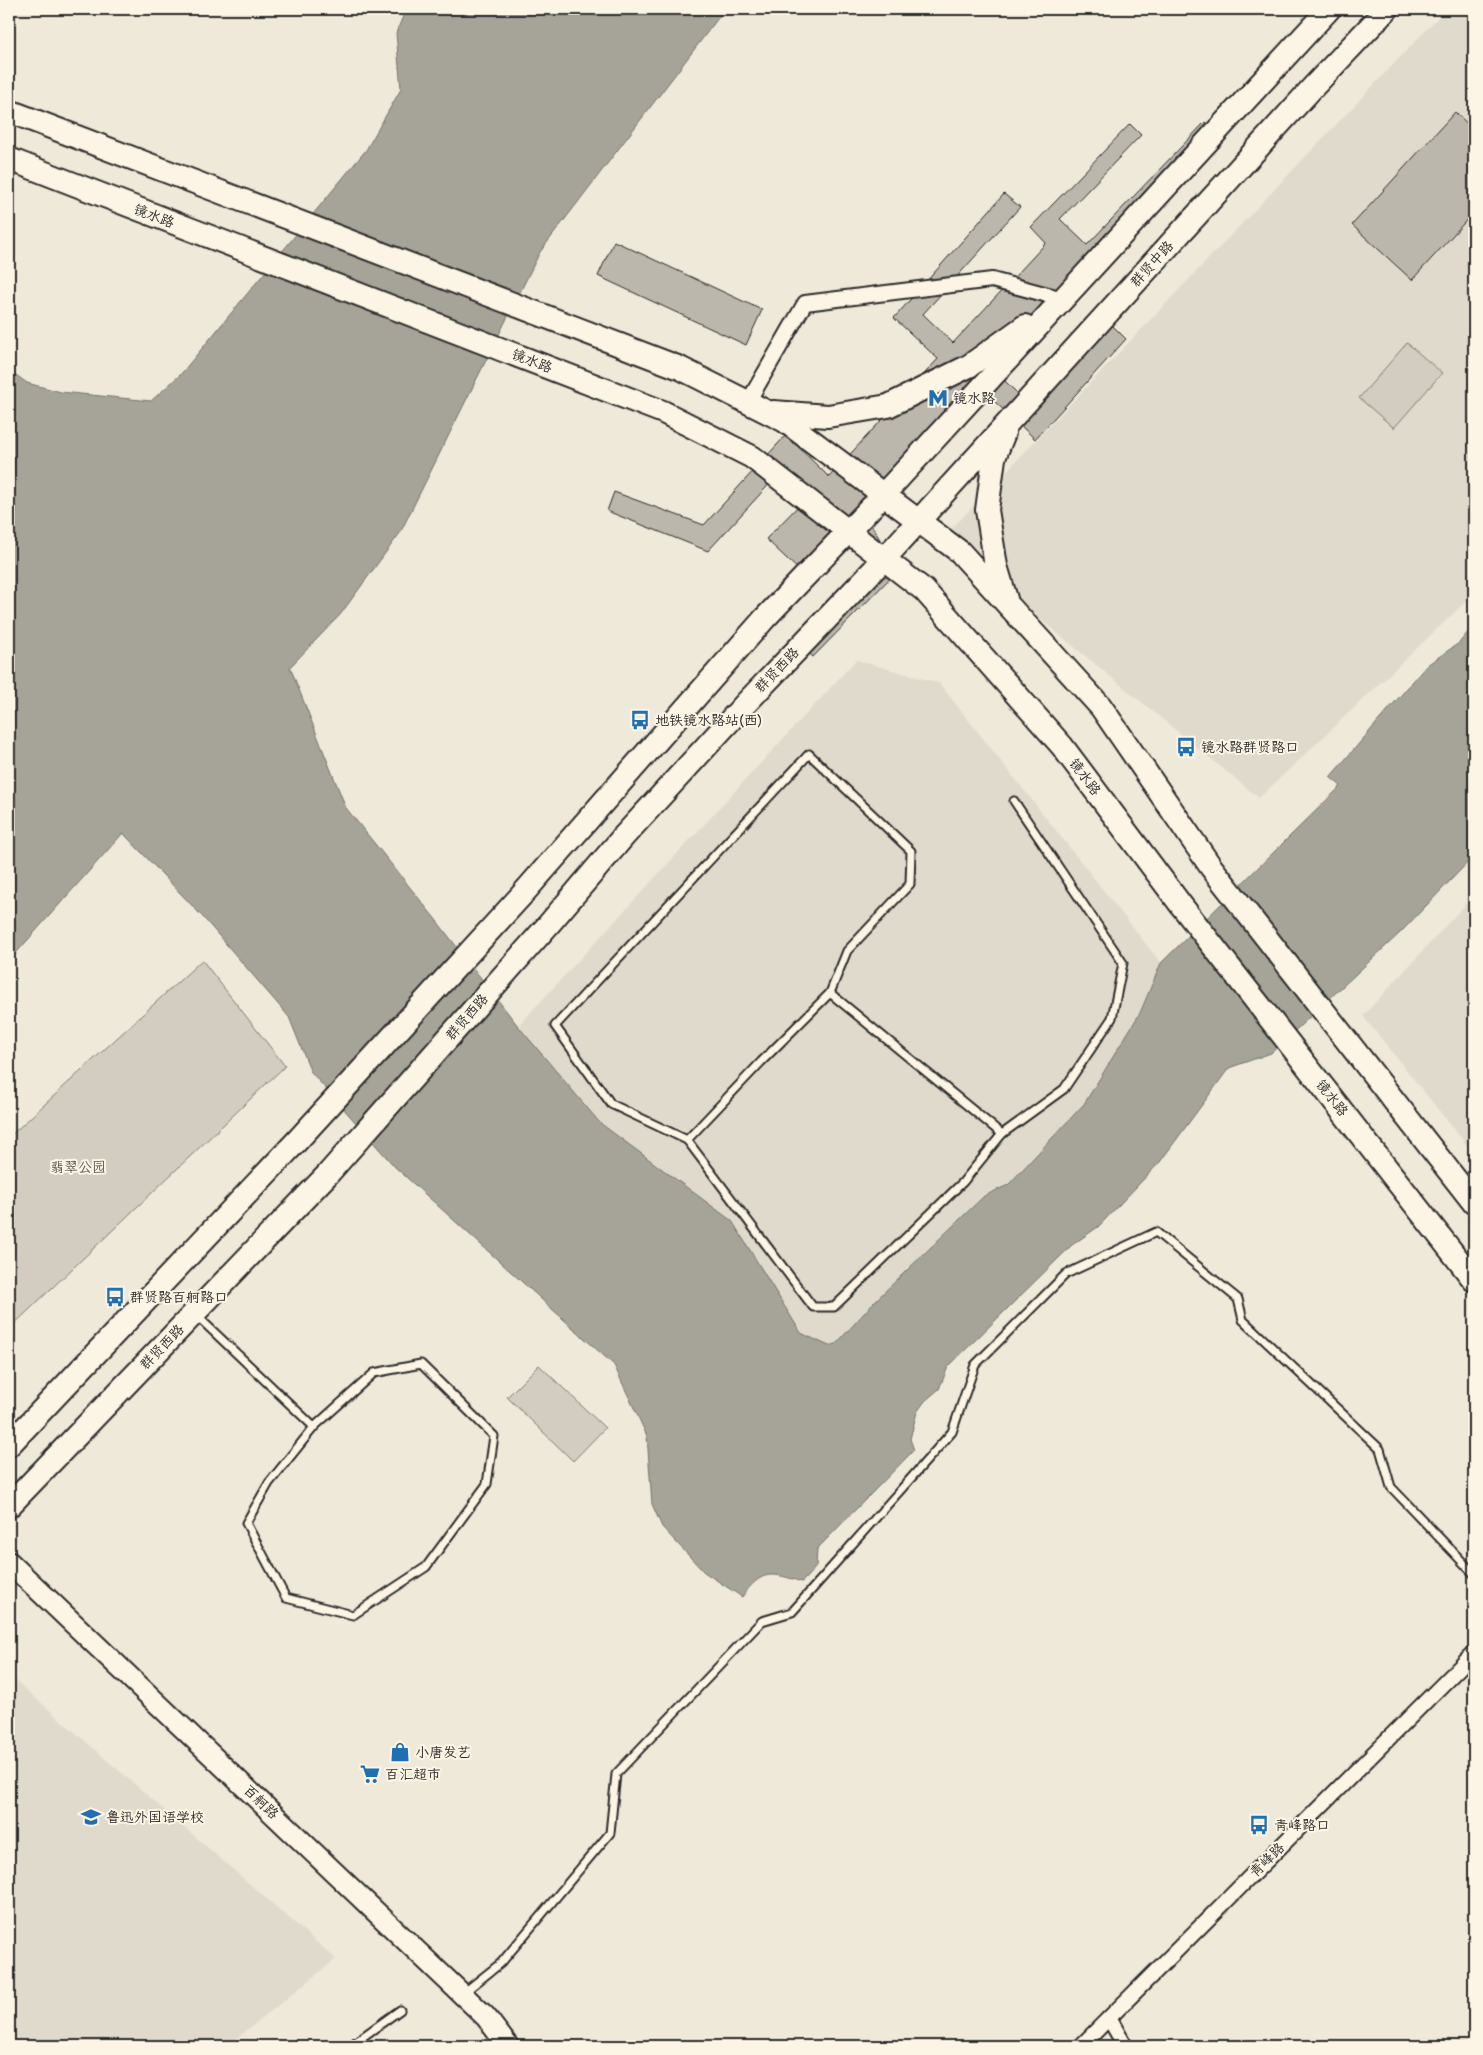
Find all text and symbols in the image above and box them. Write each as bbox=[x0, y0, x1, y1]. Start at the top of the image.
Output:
street label: 镜水路 bbox=[131, 201, 177, 231]
street label: 群贤中路 bbox=[1127, 238, 1177, 290]
street label: 镜水路 bbox=[509, 346, 555, 376]
metro station icon: 镜水路 bbox=[927, 387, 949, 409]
place label: 镜水路 bbox=[953, 390, 995, 407]
street label: 群贤西路 bbox=[751, 644, 803, 696]
bus stop icon: 地铁镜水路站(西) bbox=[629, 709, 651, 731]
place label: 地铁镜水路站(西) bbox=[655, 712, 762, 729]
bus stop icon: 镜水路群贤路口 bbox=[1175, 736, 1197, 758]
place label: 镜水路群贤路口 bbox=[1201, 739, 1299, 756]
street label: 镜水路 bbox=[1066, 755, 1104, 799]
street label: 群贤西路 bbox=[442, 990, 492, 1044]
street label: 镜水路 bbox=[1312, 1076, 1352, 1120]
park label: 翡翠公园 bbox=[50, 1159, 106, 1176]
bus stop icon: 群贤路百舸路口 bbox=[104, 1286, 126, 1308]
place label: 群贤路百舸路口 bbox=[130, 1289, 228, 1306]
street label: 群贤西路 bbox=[136, 1321, 188, 1373]
shop icon: 小唐发艺 bbox=[389, 1741, 411, 1763]
place label: 小唐发艺 bbox=[415, 1744, 471, 1761]
supermarket icon: 百汇超市 bbox=[359, 1763, 381, 1785]
place label: 百汇超市 bbox=[385, 1766, 441, 1783]
street label: 百舸路 bbox=[240, 1781, 282, 1823]
school or university icon: 鲁迅外国语学校 bbox=[80, 1806, 102, 1828]
place label: 鲁迅外国语学校 bbox=[106, 1809, 204, 1826]
bus stop icon: 青峰路口 bbox=[1248, 1814, 1270, 1836]
place label: 青峰路口 bbox=[1274, 1817, 1330, 1834]
street label: 青峰路 bbox=[1246, 1839, 1288, 1881]

